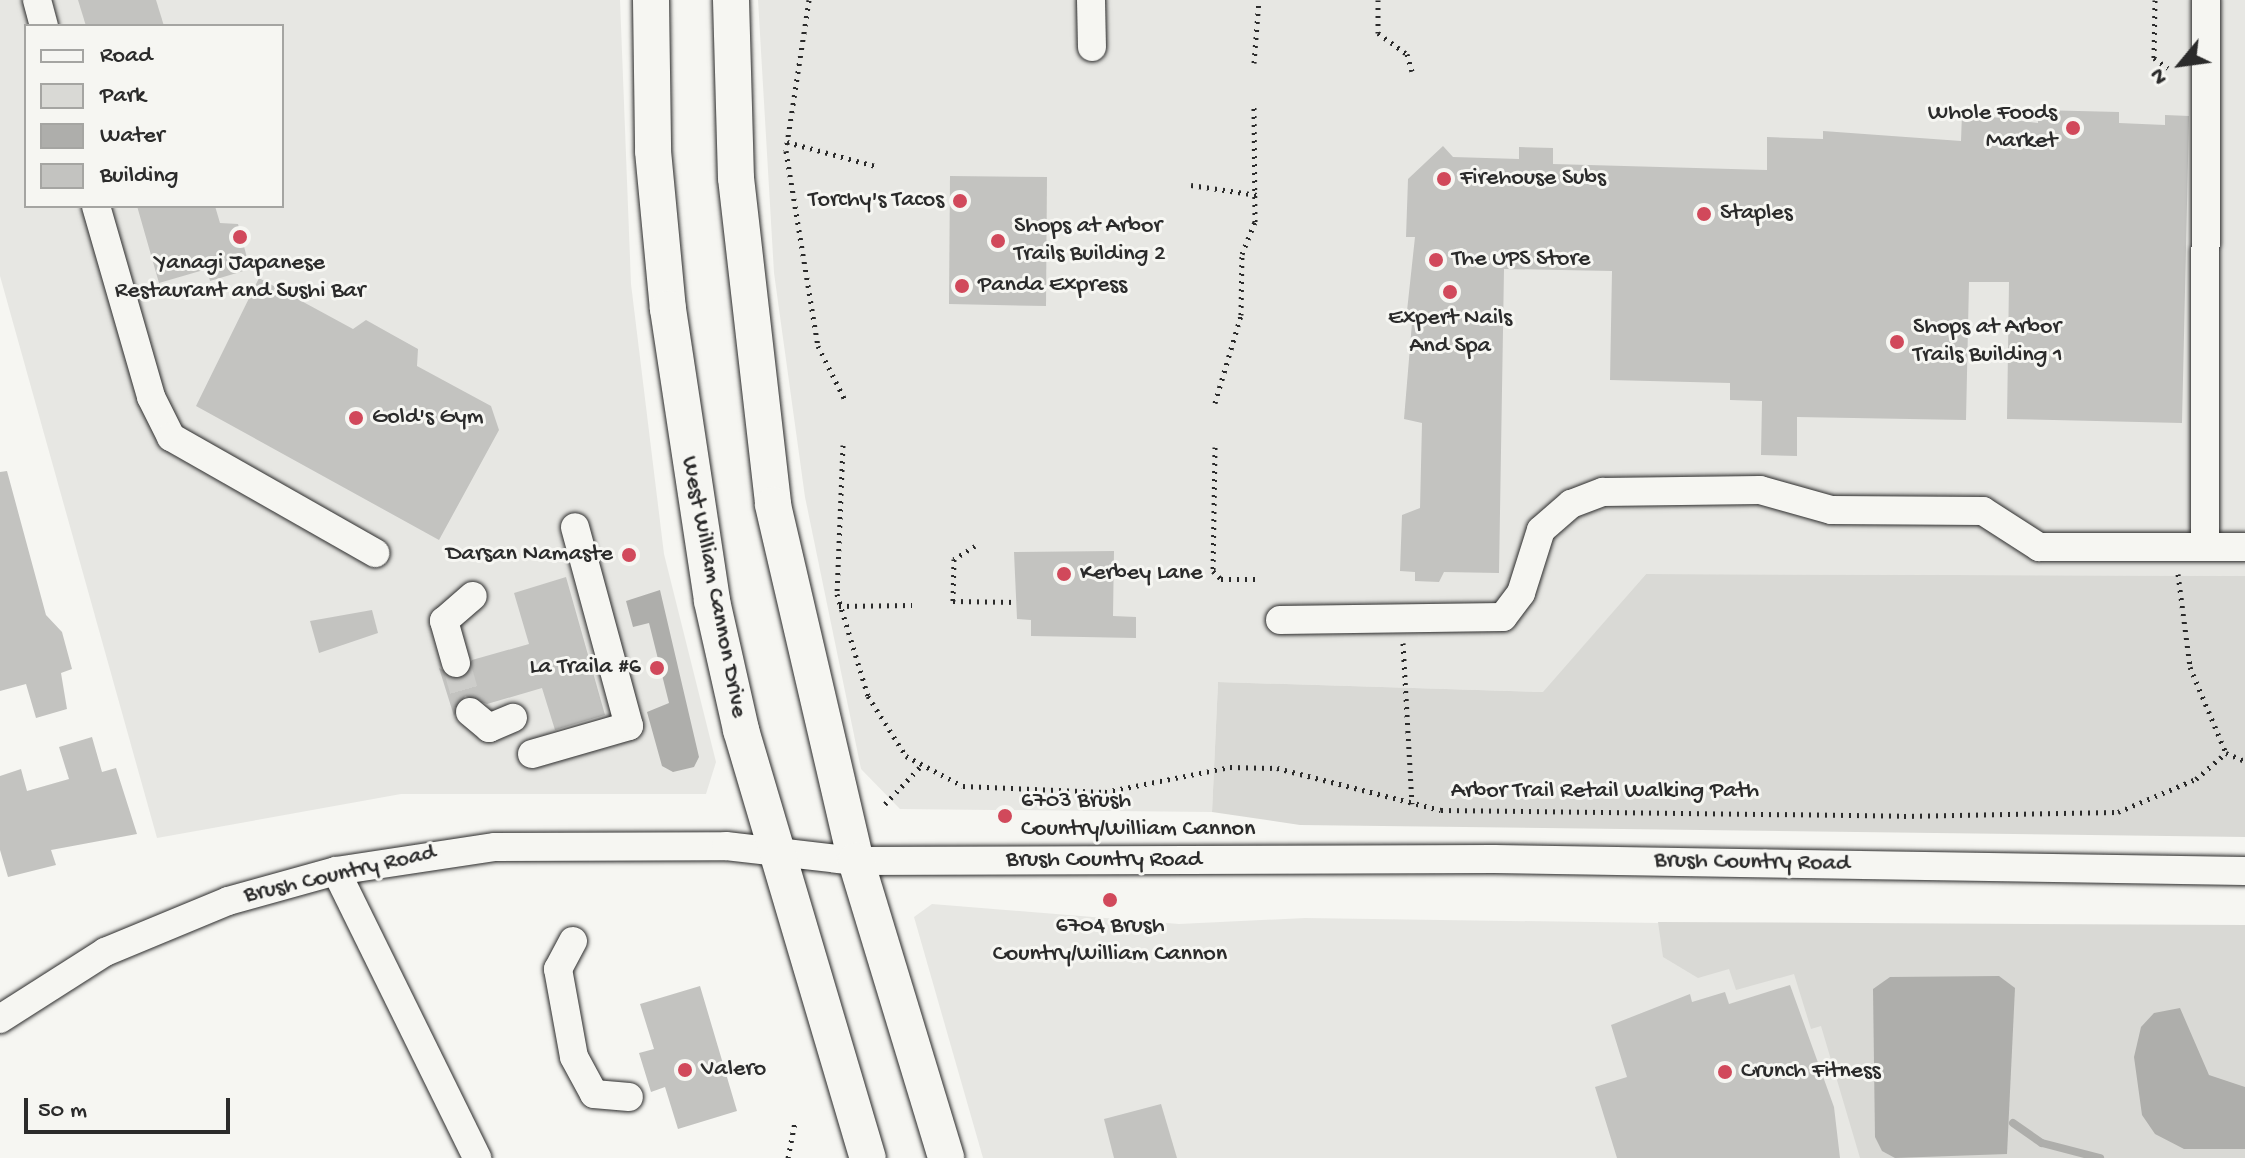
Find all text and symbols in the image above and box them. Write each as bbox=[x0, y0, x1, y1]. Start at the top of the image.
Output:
legend bbox=[24, 24, 284, 208]
north arrow bbox=[2141, 24, 2221, 104]
text: Road bbox=[100, 42, 152, 71]
text: N bbox=[2145, 63, 2175, 88]
text: Park bbox=[100, 82, 146, 111]
place label: Whole Foods Market bbox=[1928, 100, 2057, 156]
marker: Whole Foods Market bbox=[2064, 119, 2082, 137]
text: Water bbox=[100, 122, 164, 151]
text: Building bbox=[100, 162, 178, 191]
place label: Firehouse Subs bbox=[1460, 165, 1606, 193]
marker: Firehouse Subs bbox=[1435, 170, 1453, 188]
place label: Torchy's Tacos bbox=[808, 187, 944, 215]
marker: Torchy's Tacos bbox=[951, 192, 969, 210]
place label: Staples bbox=[1720, 200, 1793, 228]
marker: Staples bbox=[1695, 205, 1713, 223]
place label: Shops at Arbor Trails Building 2 bbox=[1014, 213, 1166, 269]
marker: Yanagi Japanese Restaurant and Sushi Bar bbox=[231, 228, 249, 246]
marker: Shops at Arbor Trails Building 2 bbox=[989, 232, 1007, 250]
place label: The UPS Store bbox=[1452, 246, 1590, 274]
place label: Yanagi Japanese Restaurant and Sushi Bar bbox=[115, 250, 365, 306]
marker: The UPS Store bbox=[1427, 251, 1445, 269]
place label: Panda Express bbox=[978, 272, 1127, 300]
marker: Panda Express bbox=[953, 277, 971, 295]
marker: Expert Nails And Spa bbox=[1441, 283, 1459, 301]
place label: Expert Nails And Spa bbox=[1388, 305, 1512, 361]
place label: Shops at Arbor Trails Building 1 bbox=[1913, 314, 2063, 370]
marker: Shops at Arbor Trails Building 1 bbox=[1888, 333, 1906, 351]
place label: Gold's Gym bbox=[372, 404, 484, 432]
marker: Gold's Gym bbox=[347, 409, 365, 427]
street label: West William Cannon Drive bbox=[674, 454, 752, 720]
place label: Darsan Namaste bbox=[446, 541, 613, 569]
marker: Darsan Namaste bbox=[620, 546, 638, 564]
place label: Kerbey Lane bbox=[1080, 560, 1203, 588]
marker: Kerbey Lane bbox=[1055, 565, 1073, 583]
place label: La Traila #6 bbox=[530, 654, 641, 682]
marker: La Traila #6 bbox=[648, 659, 666, 677]
street label: Arbor Trail Retail Walking Path bbox=[1451, 778, 1759, 806]
place label: 6703 Brush Country/William Cannon bbox=[1021, 788, 1255, 844]
marker: 6703 Brush Country/William Cannon bbox=[996, 807, 1014, 825]
street label: Brush Country Road bbox=[241, 839, 439, 911]
street label: Brush Country Road bbox=[1006, 847, 1202, 875]
street label: Brush Country Road bbox=[1654, 847, 1850, 879]
marker: 6704 Brush Country/William Cannon bbox=[1101, 891, 1119, 909]
place label: 6704 Brush Country/William Cannon bbox=[993, 913, 1227, 969]
place label: Valero bbox=[701, 1056, 766, 1084]
place label: Crunch Fitness bbox=[1741, 1058, 1881, 1086]
marker: Valero bbox=[676, 1061, 694, 1079]
marker: Crunch Fitness bbox=[1716, 1063, 1734, 1081]
scale bar bbox=[28, 1082, 234, 1132]
text: 50 m bbox=[38, 1097, 87, 1126]

